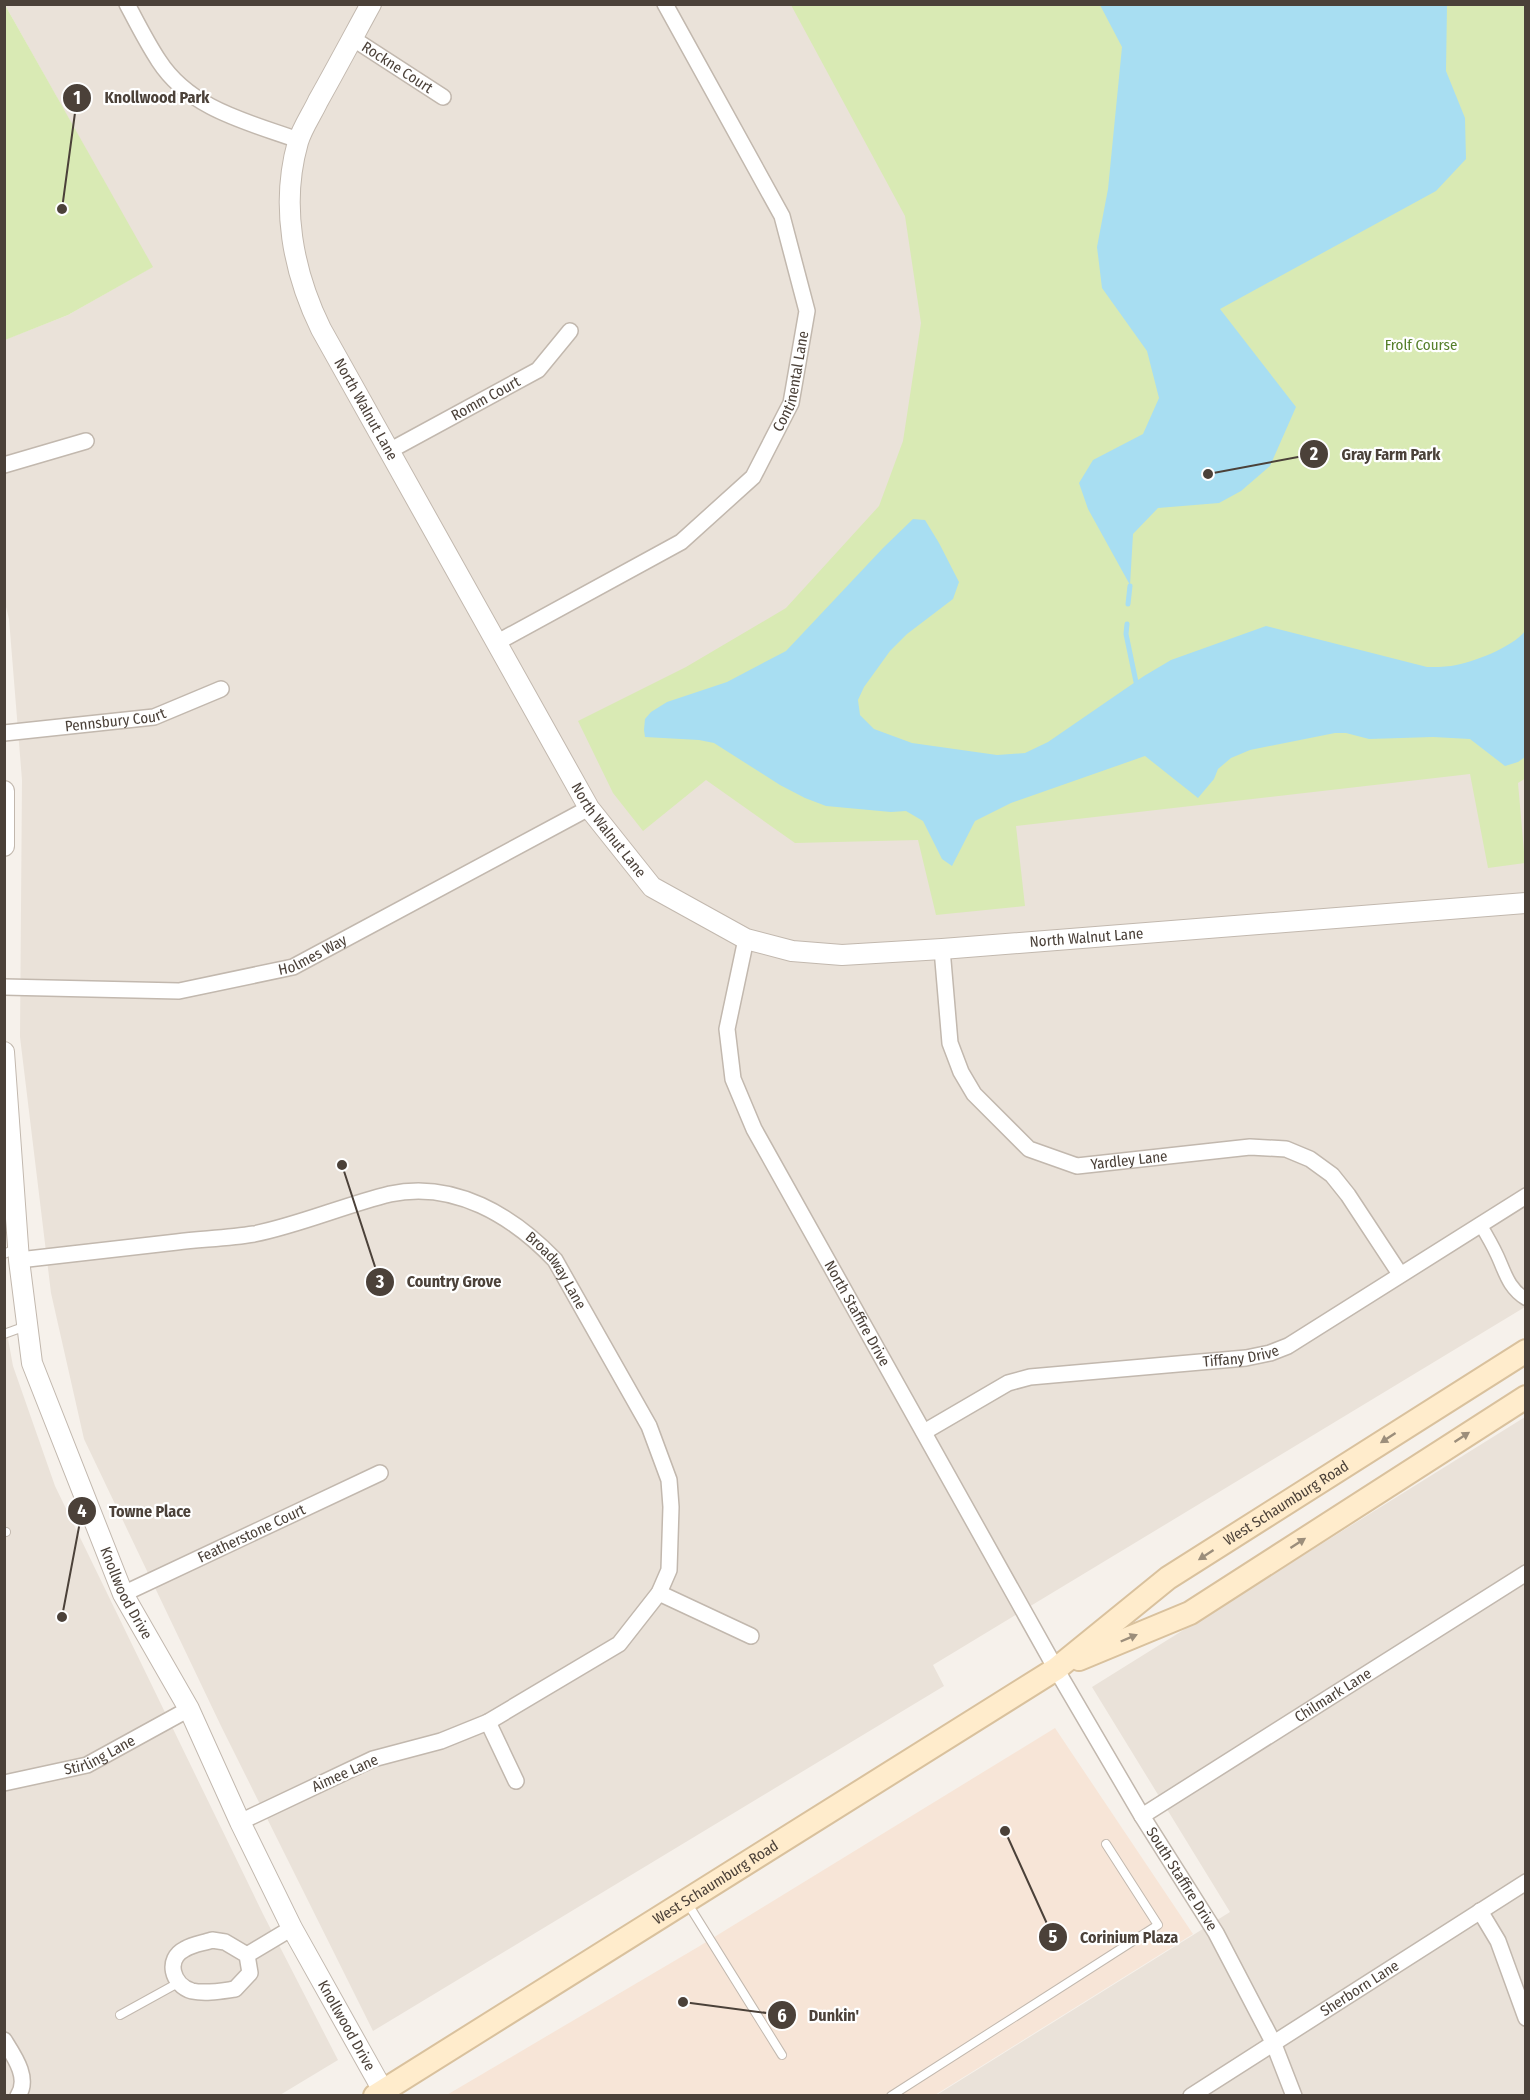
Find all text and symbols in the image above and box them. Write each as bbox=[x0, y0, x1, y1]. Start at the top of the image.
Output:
street label: Rockne Court bbox=[358, 38, 436, 97]
callout: Knollwood Park bbox=[62, 81, 221, 115]
text: 1 bbox=[73, 87, 81, 109]
text: Knollwood Park bbox=[105, 88, 210, 107]
street label: Continental Lane bbox=[769, 330, 812, 435]
park label: Frolf Course bbox=[1385, 336, 1457, 354]
street label: North Walnut Lane bbox=[330, 355, 402, 464]
street label: Romm Court bbox=[448, 372, 523, 424]
callout: Gray Farm Park bbox=[1299, 437, 1452, 471]
text: 2 bbox=[1309, 443, 1318, 465]
text: Gray Farm Park bbox=[1342, 445, 1441, 464]
street label: Pennsbury Court bbox=[64, 704, 169, 735]
street label: North Walnut Lane bbox=[568, 779, 650, 881]
street label: North Walnut Lane bbox=[1029, 924, 1144, 951]
street label: Holmes Way bbox=[277, 931, 350, 979]
street label: Yardley Lane bbox=[1090, 1147, 1168, 1173]
street label: Broadway Lane bbox=[522, 1228, 590, 1312]
street label: North Staffire Drive bbox=[820, 1258, 894, 1370]
callout: Country Grove bbox=[365, 1265, 514, 1299]
text: 3 bbox=[375, 1271, 385, 1293]
text: Country Grove bbox=[407, 1272, 501, 1291]
street label: Tiffany Drive bbox=[1202, 1341, 1282, 1371]
one-way arrow bbox=[1454, 1432, 1471, 1443]
one-way arrow bbox=[1379, 1433, 1396, 1444]
street label: West Schaumburg Road bbox=[1220, 1457, 1352, 1549]
callout: Towne Place bbox=[67, 1494, 203, 1528]
text: 4 bbox=[77, 1500, 87, 1522]
street label: Featherstone Court bbox=[195, 1500, 308, 1567]
text: Towne Place bbox=[109, 1502, 191, 1521]
one-way arrow bbox=[1290, 1537, 1306, 1549]
street label: Knollwood Drive bbox=[96, 1544, 156, 1642]
one-way arrow bbox=[1197, 1549, 1214, 1560]
one-way arrow bbox=[1120, 1633, 1138, 1642]
street label: Chilmark Lane bbox=[1291, 1664, 1375, 1726]
street label: Stirling Lane bbox=[62, 1731, 138, 1779]
street label: Aimee Lane bbox=[309, 1750, 381, 1796]
street label: South Staffire Drive bbox=[1142, 1824, 1221, 1934]
street label: West Schaumburg Road bbox=[650, 1836, 782, 1928]
callout: Corinium Plaza bbox=[1038, 1920, 1190, 1954]
text: 5 bbox=[1049, 1926, 1058, 1948]
text: Corinium Plaza bbox=[1080, 1928, 1178, 1947]
street label: Sherborn Lane bbox=[1317, 1957, 1402, 2020]
street label: Knollwood Drive bbox=[314, 1977, 379, 2074]
callout: Dunkin' bbox=[767, 1998, 871, 2032]
text: 6 bbox=[777, 2005, 787, 2027]
text: Dunkin' bbox=[809, 2006, 859, 2025]

